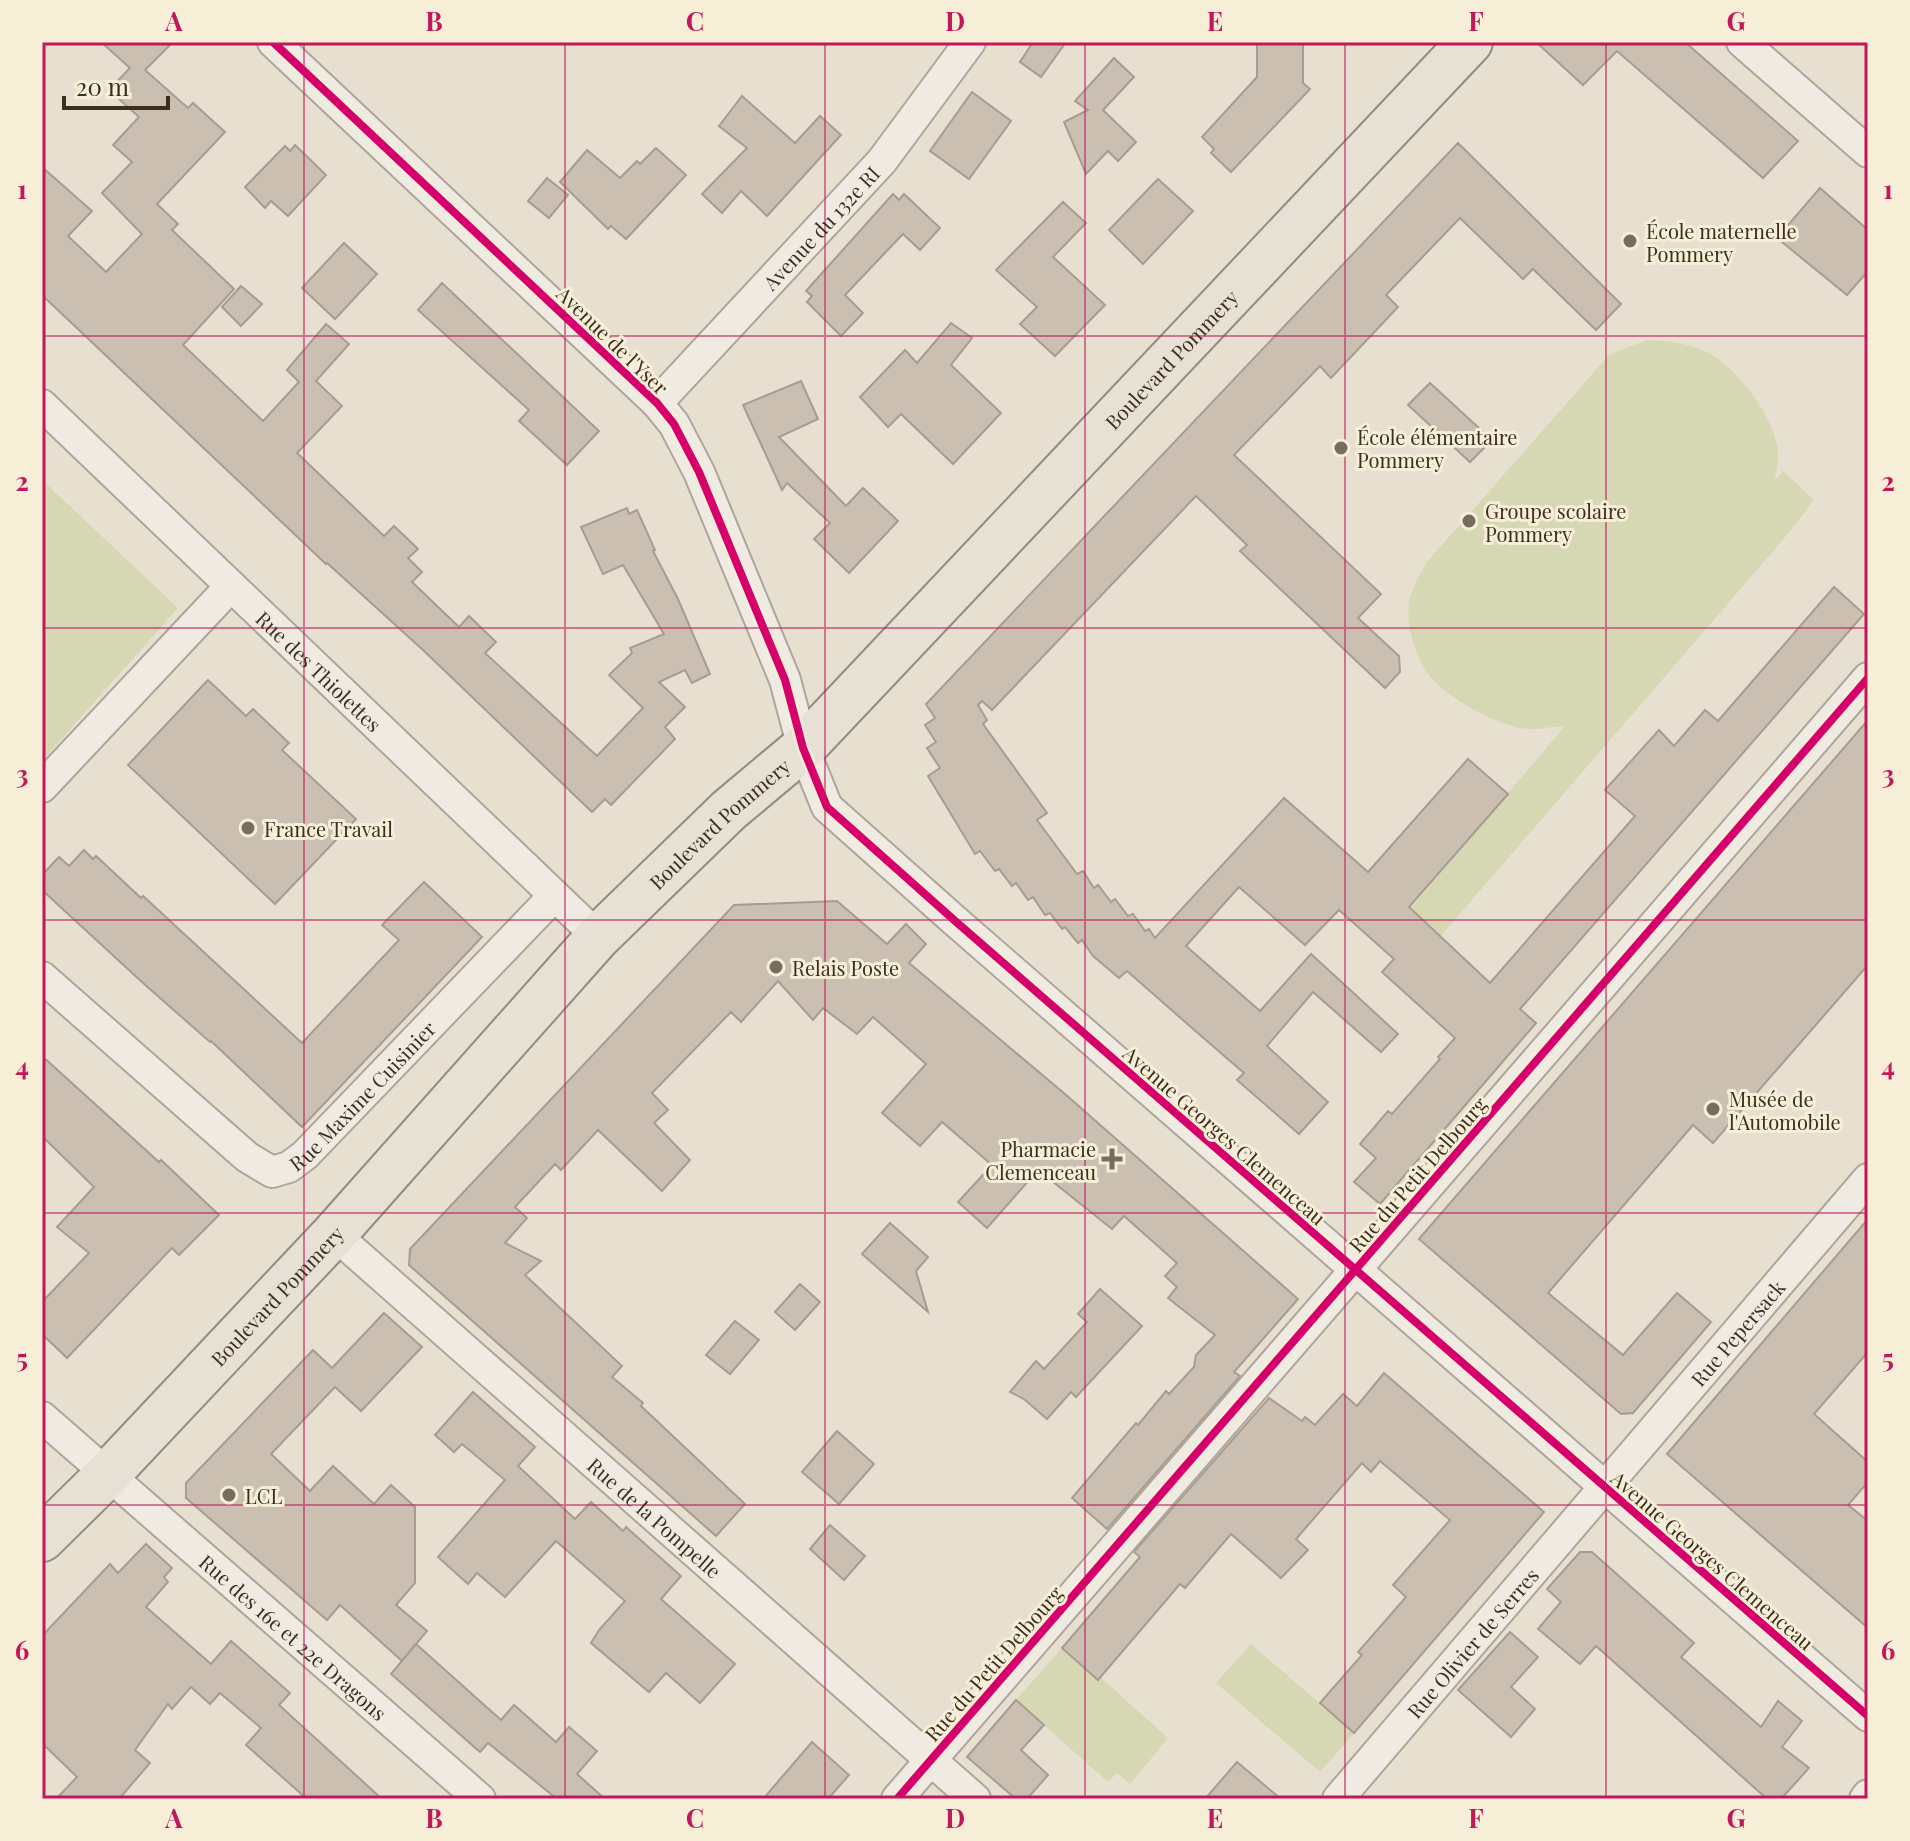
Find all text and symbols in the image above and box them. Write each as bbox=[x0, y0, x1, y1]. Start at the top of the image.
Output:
text: A bbox=[164, 3, 183, 38]
text: B bbox=[425, 3, 443, 38]
text: C bbox=[686, 3, 704, 38]
text: D bbox=[945, 3, 965, 38]
text: E bbox=[1207, 3, 1223, 38]
text: F bbox=[1468, 3, 1484, 38]
text: G bbox=[1726, 3, 1746, 38]
scale bar bbox=[64, 60, 168, 110]
text: 20 m bbox=[76, 70, 129, 102]
street label: Avenue du 132e RI bbox=[755, 160, 885, 296]
text: 1 bbox=[17, 171, 27, 206]
text: 1 bbox=[1883, 171, 1893, 206]
place label: École maternelle Pommery bbox=[1646, 217, 1797, 267]
marker: École maternelle Pommery bbox=[1621, 232, 1639, 250]
street label: Avenue de l'Yser bbox=[551, 279, 675, 400]
street label: Boulevard Pommery bbox=[1098, 283, 1243, 434]
place label: École élémentaire Pommery bbox=[1357, 423, 1517, 473]
marker: École élémentaire Pommery bbox=[1332, 439, 1350, 457]
text: 2 bbox=[15, 463, 29, 498]
text: 2 bbox=[1881, 463, 1895, 498]
place label: Groupe scolaire Pommery bbox=[1485, 497, 1626, 547]
marker: Groupe scolaire Pommery bbox=[1460, 512, 1478, 530]
street label: Rue des Thiolettes bbox=[251, 604, 388, 737]
street label: Boulevard Pommery bbox=[643, 751, 795, 894]
text: 3 bbox=[16, 756, 28, 791]
text: 3 bbox=[1882, 756, 1894, 791]
place label: France Travail bbox=[264, 815, 393, 842]
marker: France Travail bbox=[239, 819, 257, 837]
place label: Relais Poste bbox=[792, 954, 899, 981]
marker: Relais Poste bbox=[767, 958, 785, 976]
street label: Rue Maxime Cuisinier bbox=[283, 1014, 441, 1176]
street label: Avenue Georges Clemenceau bbox=[1117, 1039, 1332, 1231]
text: 4 bbox=[15, 1048, 29, 1083]
text: 4 bbox=[1881, 1048, 1895, 1083]
place label: Musée de l'Automobile bbox=[1729, 1085, 1841, 1135]
street label: Rue du Petit Delbourg bbox=[1342, 1090, 1492, 1257]
marker: Musée de l'Automobile bbox=[1704, 1100, 1722, 1118]
place label: Pharmacie Clemenceau bbox=[985, 1135, 1096, 1185]
marker: Pharmacie Clemenceau bbox=[1103, 1150, 1121, 1168]
street label: Boulevard Pommery bbox=[204, 1220, 349, 1371]
street label: Rue Pepersack bbox=[1684, 1273, 1790, 1391]
text: 5 bbox=[16, 1340, 28, 1375]
text: 5 bbox=[1882, 1340, 1894, 1375]
street label: Rue de la Pompelle bbox=[583, 1451, 728, 1583]
street label: Avenue Georges Clemenceau bbox=[1605, 1464, 1820, 1656]
place label: LCL bbox=[245, 1482, 283, 1509]
marker: LCL bbox=[220, 1486, 238, 1504]
street label: Rue des 16e et 22e Dragons bbox=[194, 1547, 393, 1726]
street label: Rue Olivier de Serres bbox=[1400, 1562, 1544, 1723]
street label: Rue du Petit Delbourg bbox=[918, 1579, 1068, 1746]
text: 6 bbox=[15, 1632, 29, 1667]
text: 6 bbox=[1881, 1632, 1895, 1667]
text: A bbox=[164, 1800, 183, 1835]
text: B bbox=[425, 1800, 443, 1835]
text: C bbox=[686, 1800, 704, 1835]
text: D bbox=[945, 1800, 965, 1835]
text: E bbox=[1207, 1800, 1223, 1835]
text: F bbox=[1468, 1800, 1484, 1835]
text: G bbox=[1726, 1800, 1746, 1835]

